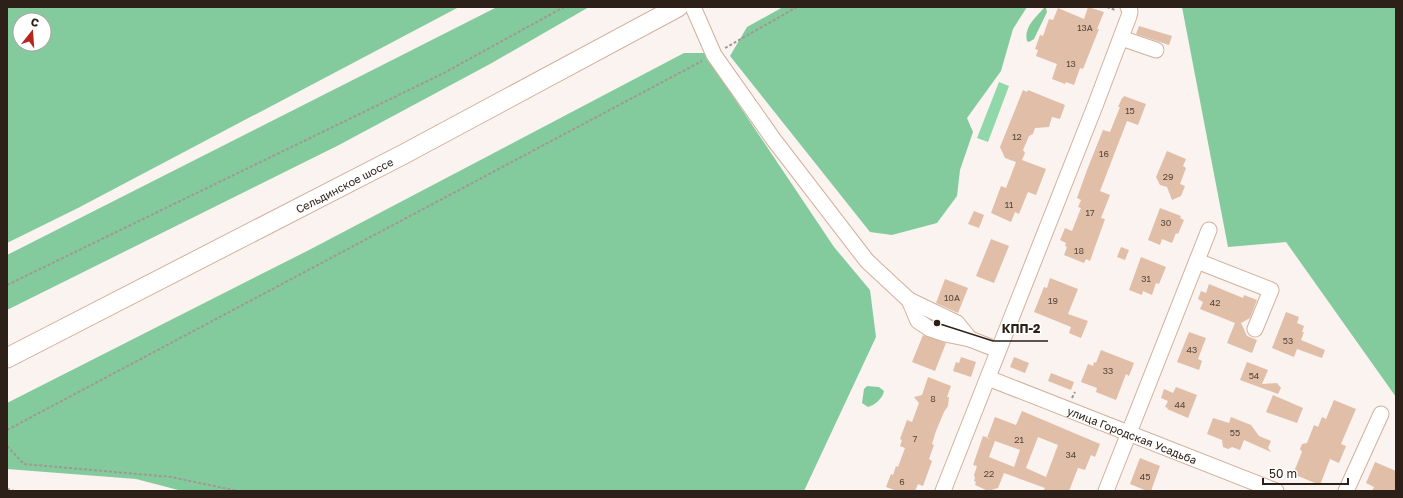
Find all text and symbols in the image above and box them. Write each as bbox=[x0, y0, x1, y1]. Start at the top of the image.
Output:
north arrow bbox=[12, 12, 52, 52]
text: С bbox=[29, 15, 41, 29]
house number: 13А bbox=[1077, 22, 1093, 33]
house number: 13 bbox=[1066, 58, 1076, 69]
house number: 15 bbox=[1125, 105, 1135, 116]
house number: 12 bbox=[1012, 131, 1022, 142]
house number: 16 bbox=[1099, 148, 1109, 159]
street label: Сельдинское шоссе bbox=[293, 154, 395, 215]
house number: 29 bbox=[1163, 171, 1173, 182]
house number: 11 bbox=[1005, 199, 1014, 210]
house number: 17 bbox=[1085, 207, 1095, 218]
house number: 30 bbox=[1161, 217, 1172, 228]
house number: 18 bbox=[1074, 245, 1084, 256]
house number: 31 bbox=[1141, 273, 1151, 284]
house number: 10А bbox=[944, 292, 960, 303]
house number: 19 bbox=[1048, 295, 1058, 306]
house number: 42 bbox=[1210, 297, 1220, 308]
callout: КПП-2 bbox=[993, 317, 1048, 341]
text: КПП-2 bbox=[1002, 321, 1040, 336]
house number: 53 bbox=[1283, 335, 1293, 346]
house number: 43 bbox=[1187, 344, 1197, 355]
house number: 33 bbox=[1103, 365, 1113, 376]
house number: 54 bbox=[1249, 370, 1260, 381]
house number: 8 bbox=[930, 393, 936, 404]
house number: 44 bbox=[1175, 399, 1186, 410]
street label: улица Городская Усадьба bbox=[1066, 403, 1199, 466]
house number: 55 bbox=[1230, 427, 1240, 438]
house number: 7 bbox=[913, 433, 918, 444]
house number: 21 bbox=[1014, 434, 1024, 445]
house number: 34 bbox=[1066, 449, 1077, 460]
scale bar bbox=[1263, 460, 1348, 486]
text: 50 m bbox=[1269, 466, 1297, 481]
house number: 22 bbox=[984, 468, 994, 479]
house number: 45 bbox=[1140, 471, 1150, 482]
house number: 6 bbox=[899, 476, 905, 487]

